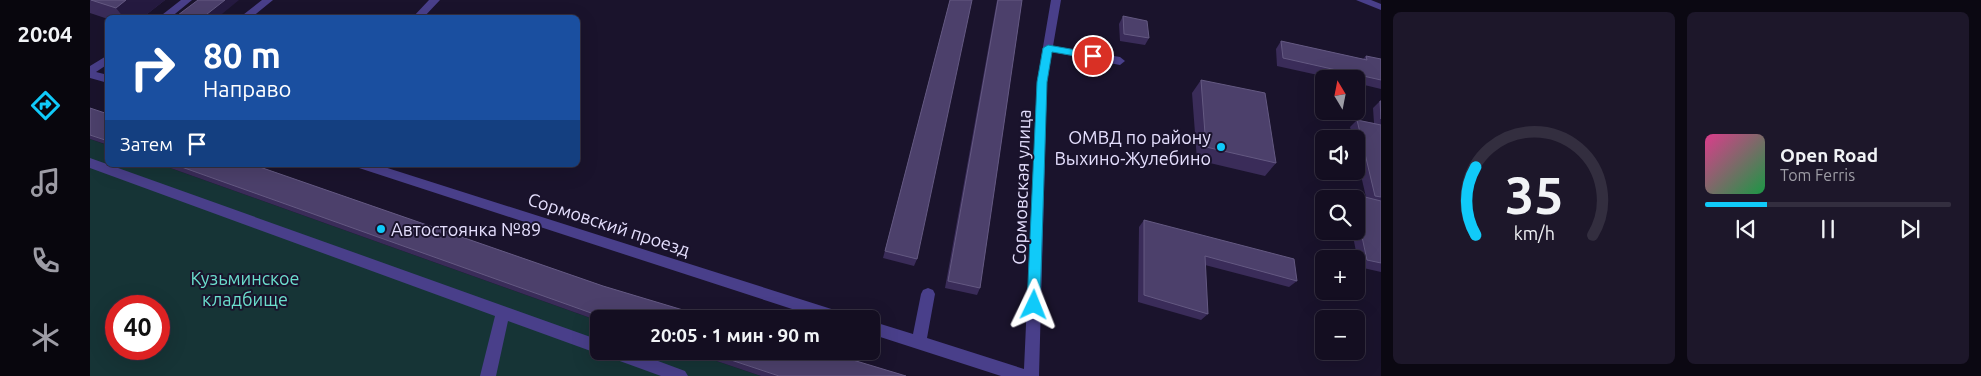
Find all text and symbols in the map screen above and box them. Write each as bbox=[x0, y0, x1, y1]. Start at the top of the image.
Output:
text: 20:04 bbox=[17, 21, 73, 46]
icon: right bbox=[120, 35, 185, 100]
text: 80 m bbox=[203, 35, 281, 75]
pin bbox=[1072, 35, 1114, 77]
icon: arrive bbox=[1079, 42, 1107, 70]
north arrow bbox=[1315, 70, 1365, 120]
map controls bbox=[1315, 70, 1365, 360]
text: Направо bbox=[203, 76, 291, 101]
icon: directions bbox=[28, 88, 63, 123]
street label: Сормовская улица bbox=[1008, 109, 1034, 265]
place label: ОМВД по району Выхино-Жулебино bbox=[1054, 127, 1211, 168]
icon: arrive bbox=[183, 130, 211, 158]
button: sound bbox=[1315, 130, 1365, 180]
text: Затем bbox=[120, 133, 173, 155]
marker: ОМВД по району Выхино-Жулебино bbox=[1215, 141, 1227, 153]
text: Open Road bbox=[1780, 144, 1878, 166]
icon: music bbox=[28, 165, 63, 200]
text: 35 bbox=[1505, 166, 1563, 224]
text: Tom Ferris bbox=[1780, 166, 1855, 184]
street label: Сормовский проезд bbox=[525, 188, 693, 260]
button: search bbox=[1315, 190, 1365, 240]
icon: previous bbox=[1732, 215, 1760, 243]
icon: pause bbox=[1814, 215, 1842, 243]
icon: next bbox=[1896, 215, 1924, 243]
place label: Автостоянка №89 bbox=[391, 219, 541, 239]
marker: Автостоянка №89 bbox=[375, 223, 387, 235]
text: km/h bbox=[1513, 223, 1555, 243]
icon: phone bbox=[28, 243, 63, 278]
button: + bbox=[1315, 250, 1365, 300]
park label: Кузьминское кладбище bbox=[191, 268, 299, 309]
position arrow bbox=[1007, 278, 1059, 330]
speed limit sign: 40 bbox=[105, 295, 170, 360]
button: − bbox=[1315, 310, 1365, 360]
icon: climate bbox=[28, 320, 63, 355]
text: 20:05 · 1 мин · 90 m bbox=[650, 324, 820, 346]

